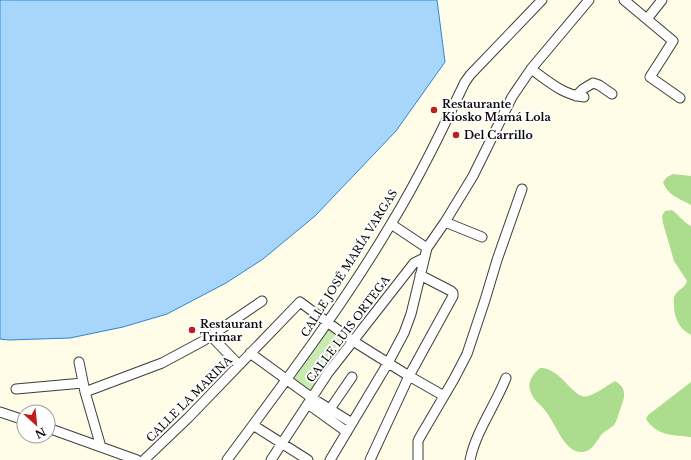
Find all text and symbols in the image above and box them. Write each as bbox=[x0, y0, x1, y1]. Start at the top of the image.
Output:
place label: Restaurante Kiosko Mamá Lola bbox=[442, 97, 551, 124]
marker: Restaurante Kiosko Mamá Lola bbox=[429, 105, 439, 115]
place label: Del Carrillo bbox=[464, 128, 533, 142]
marker: Del Carrillo bbox=[451, 130, 461, 140]
street label: CALLE JOSÉ MARÍA VARGAS bbox=[298, 187, 400, 339]
street label: CALLE LUIS ORTEGA bbox=[303, 273, 393, 385]
place label: Restaurant Trimar bbox=[200, 317, 264, 344]
marker: Restaurant Trimar bbox=[187, 325, 197, 335]
street label: CALLE LA MARINA bbox=[143, 353, 235, 445]
north arrow bbox=[16, 404, 56, 444]
text: N bbox=[32, 424, 48, 442]

